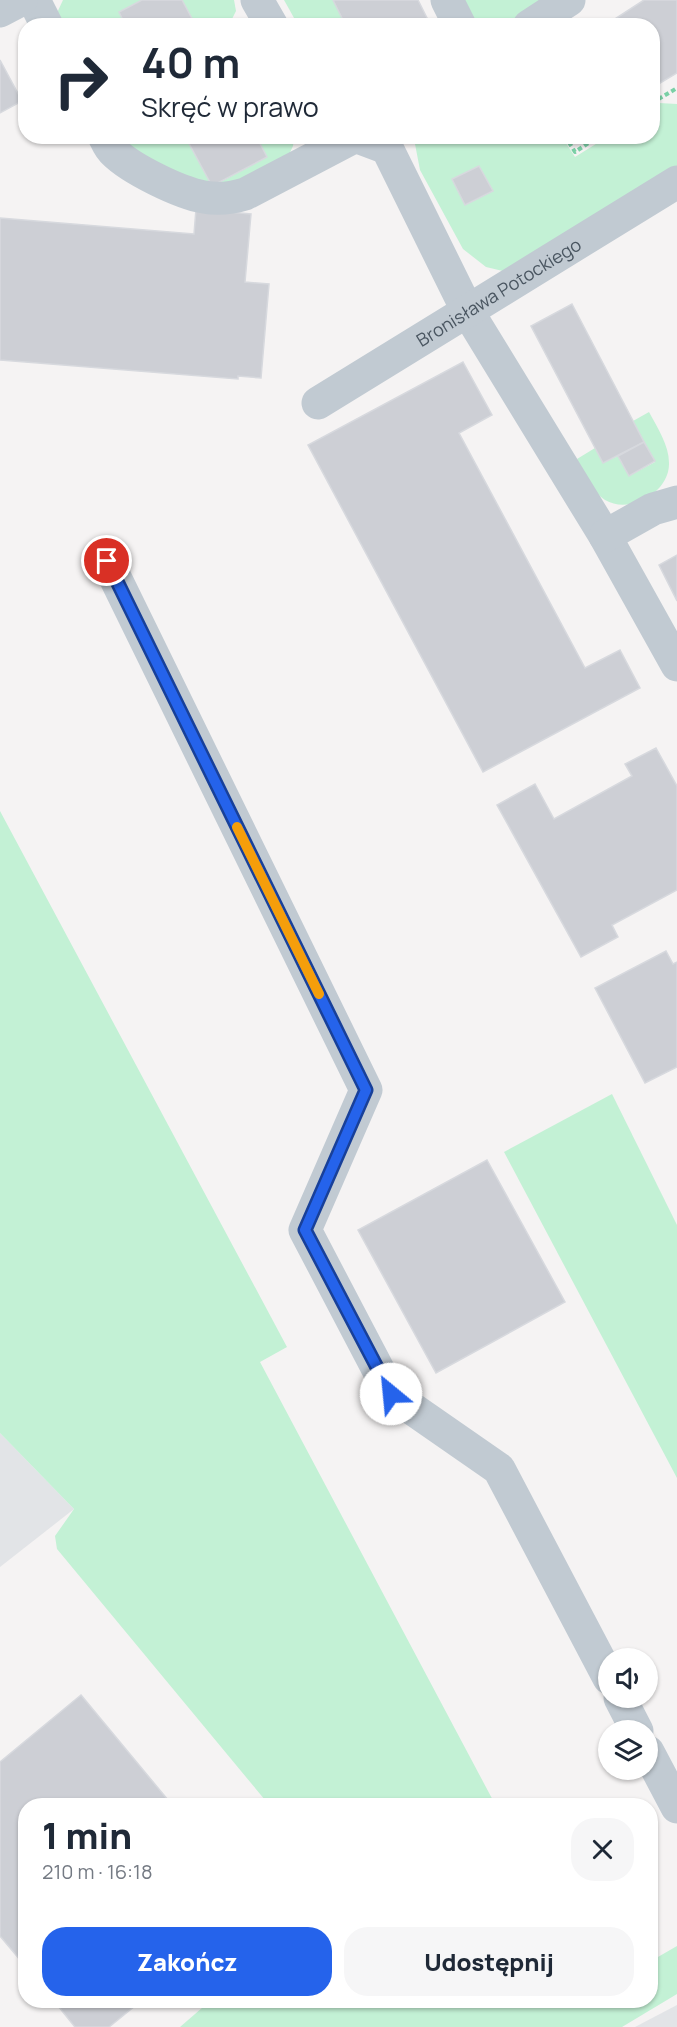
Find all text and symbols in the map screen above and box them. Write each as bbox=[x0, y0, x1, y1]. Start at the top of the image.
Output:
text: 40 m bbox=[141, 33, 240, 91]
icon: right bbox=[42, 42, 120, 120]
text: Skręć w prawo bbox=[141, 88, 319, 125]
street label: Bronisława Potockiego bbox=[412, 232, 585, 352]
pin bbox=[81, 535, 132, 586]
icon: arrive bbox=[90, 544, 123, 577]
position arrow bbox=[359, 1362, 423, 1426]
map controls bbox=[598, 1648, 658, 1780]
button: sound bbox=[598, 1648, 658, 1708]
button: layers bbox=[598, 1720, 658, 1780]
text: 1 min bbox=[42, 1811, 132, 1860]
button: close bbox=[571, 1818, 634, 1881]
text: 210 m · 16:18 bbox=[42, 1858, 153, 1885]
button: Zakończ bbox=[42, 1927, 332, 1996]
button: Udostępnij bbox=[344, 1927, 634, 1996]

